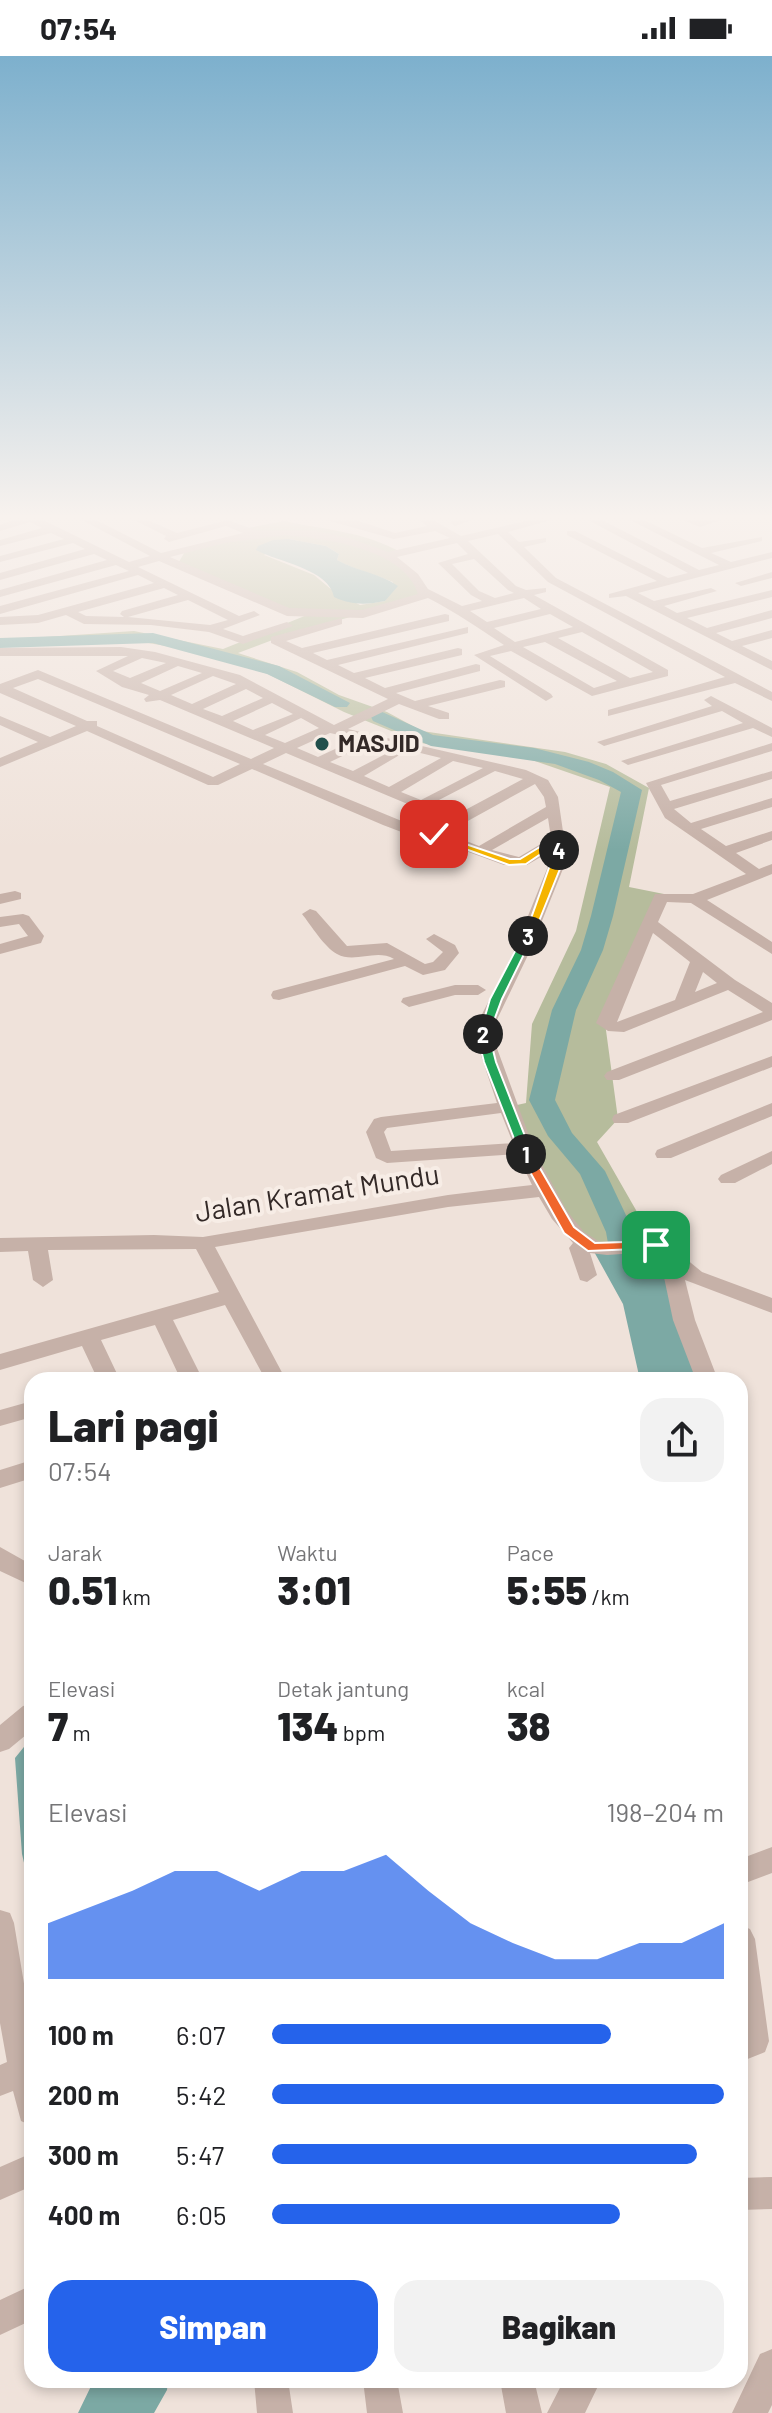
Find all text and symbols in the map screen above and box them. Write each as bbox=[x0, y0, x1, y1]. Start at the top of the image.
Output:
text: 07:54 bbox=[40, 10, 117, 46]
place label: MASJID bbox=[338, 728, 420, 757]
marker: MASJID bbox=[313, 735, 331, 753]
pin bbox=[400, 800, 468, 868]
icon: check bbox=[412, 812, 456, 856]
pin: 4 bbox=[539, 830, 579, 870]
text: 4 bbox=[552, 837, 566, 863]
pin: 3 bbox=[508, 916, 548, 956]
text: 3 bbox=[522, 923, 534, 949]
pin: 2 bbox=[463, 1014, 503, 1054]
text: 2 bbox=[477, 1021, 489, 1047]
pin: 1 bbox=[506, 1134, 546, 1174]
text: 1 bbox=[522, 1141, 530, 1167]
street label: Jalan Kramat Mundu bbox=[192, 1156, 441, 1228]
pin bbox=[622, 1211, 690, 1279]
icon: arrive bbox=[634, 1223, 678, 1267]
text: Lari pagi bbox=[48, 1398, 219, 1451]
button: share bbox=[640, 1398, 724, 1482]
text: 07:54 bbox=[48, 1455, 112, 1486]
text: Jarak bbox=[48, 1539, 102, 1565]
text: Waktu bbox=[277, 1539, 338, 1565]
text: Pace bbox=[507, 1539, 554, 1565]
text: 0.51 bbox=[48, 1565, 117, 1613]
text: 3:01 bbox=[277, 1565, 351, 1613]
text: 5:55 bbox=[507, 1565, 587, 1613]
text: km bbox=[117, 1583, 151, 1609]
text: /km bbox=[587, 1583, 630, 1609]
text: Elevasi bbox=[48, 1675, 115, 1701]
text: Detak jantung bbox=[277, 1675, 409, 1701]
text: kcal bbox=[507, 1675, 545, 1701]
text: 7 bbox=[48, 1701, 68, 1749]
text: 134 bbox=[277, 1701, 338, 1749]
text: 38 bbox=[507, 1701, 551, 1749]
text: m bbox=[68, 1719, 91, 1745]
text: bpm bbox=[338, 1719, 385, 1745]
text: Elevasi bbox=[48, 1796, 128, 1827]
text: 198–204 m bbox=[606, 1796, 724, 1827]
text: 100 m bbox=[48, 2019, 114, 2050]
text: 6:07 bbox=[176, 2019, 225, 2050]
text: 200 m bbox=[48, 2079, 119, 2110]
text: 5:42 bbox=[176, 2079, 226, 2110]
text: 300 m bbox=[48, 2139, 119, 2170]
text: 5:47 bbox=[176, 2139, 224, 2170]
text: 400 m bbox=[48, 2199, 120, 2230]
text: 6:05 bbox=[176, 2199, 226, 2230]
button: Simpan bbox=[48, 2280, 378, 2372]
button: Bagikan bbox=[394, 2280, 724, 2372]

